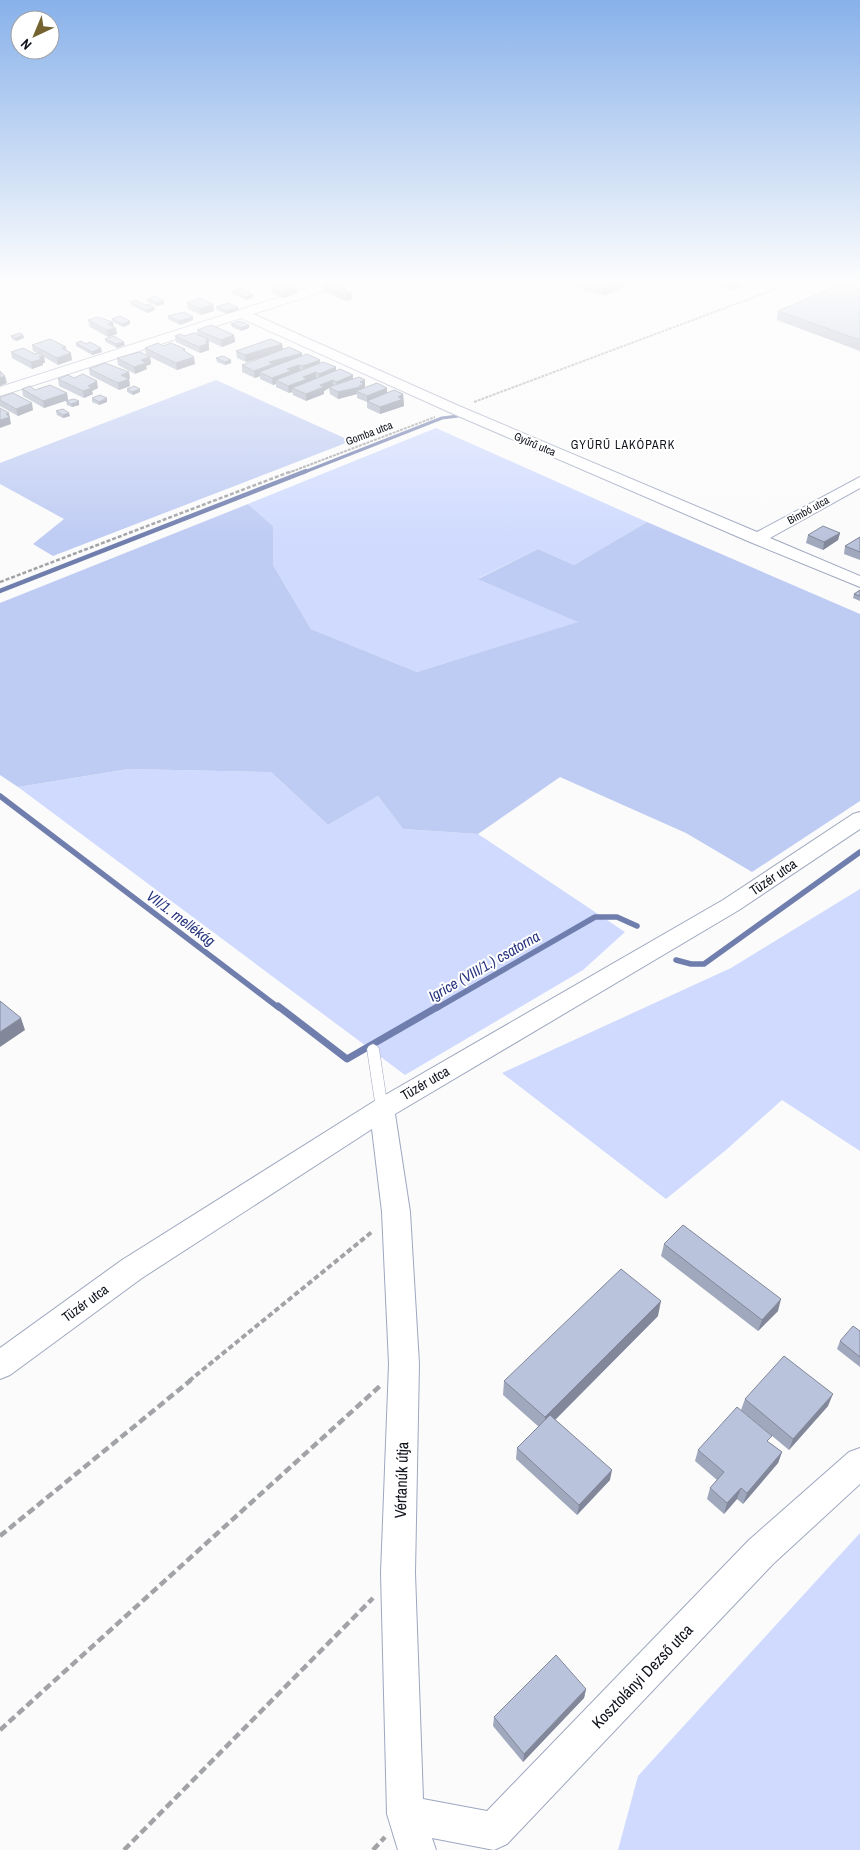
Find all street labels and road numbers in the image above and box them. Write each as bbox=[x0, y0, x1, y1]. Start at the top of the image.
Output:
street label: Gomba utca bbox=[344, 418, 394, 448]
street label: Gyűrű utca bbox=[512, 429, 558, 459]
street label: Bimbó utca bbox=[785, 493, 831, 527]
street label: Tüzér utca bbox=[746, 854, 801, 899]
street label: Tüzér utca bbox=[397, 1062, 453, 1104]
street label: Tüzér utca bbox=[58, 1280, 112, 1326]
street label: Vértanúk útja bbox=[389, 1441, 413, 1519]
street label: Kosztolányi Dezső utca bbox=[586, 1619, 698, 1733]

